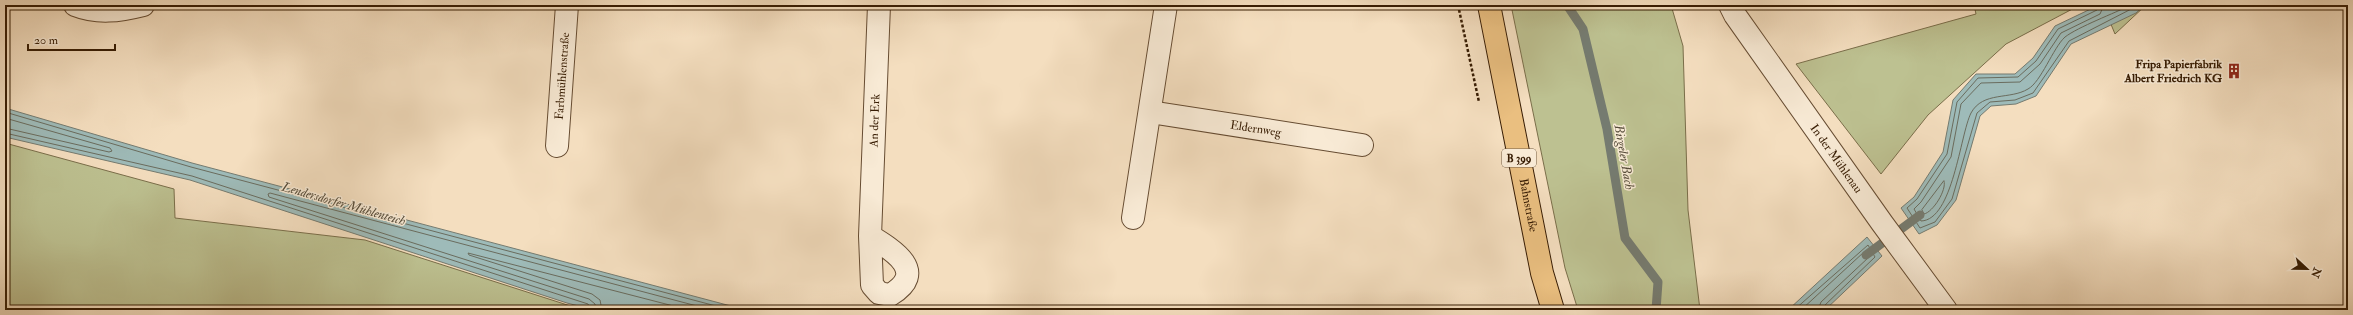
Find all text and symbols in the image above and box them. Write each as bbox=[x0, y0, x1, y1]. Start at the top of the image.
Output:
scale bar bbox=[28, 26, 115, 52]
street label: Farbmühlenstraße bbox=[552, 32, 573, 120]
text: 20 m bbox=[34, 33, 59, 48]
place label: Fripa Papierfabrik Albert Friedrich KG bbox=[2123, 57, 2222, 86]
building icon: Fripa Papierfabrik Albert Friedrich KG bbox=[2225, 62, 2243, 80]
street label: An der Erk bbox=[866, 93, 884, 148]
street label: Eldernweg bbox=[1229, 118, 1283, 140]
water label: Birgeler Bach bbox=[1610, 122, 1638, 191]
street label: In der Mühlenau bbox=[1807, 122, 1866, 196]
road number: B 399 bbox=[1502, 149, 1536, 167]
street label: Bahnstraße bbox=[1515, 177, 1541, 233]
water label: Lendersdorfer Mühlenteich bbox=[279, 178, 408, 229]
north arrow bbox=[2287, 249, 2327, 289]
text: N bbox=[2308, 265, 2324, 281]

